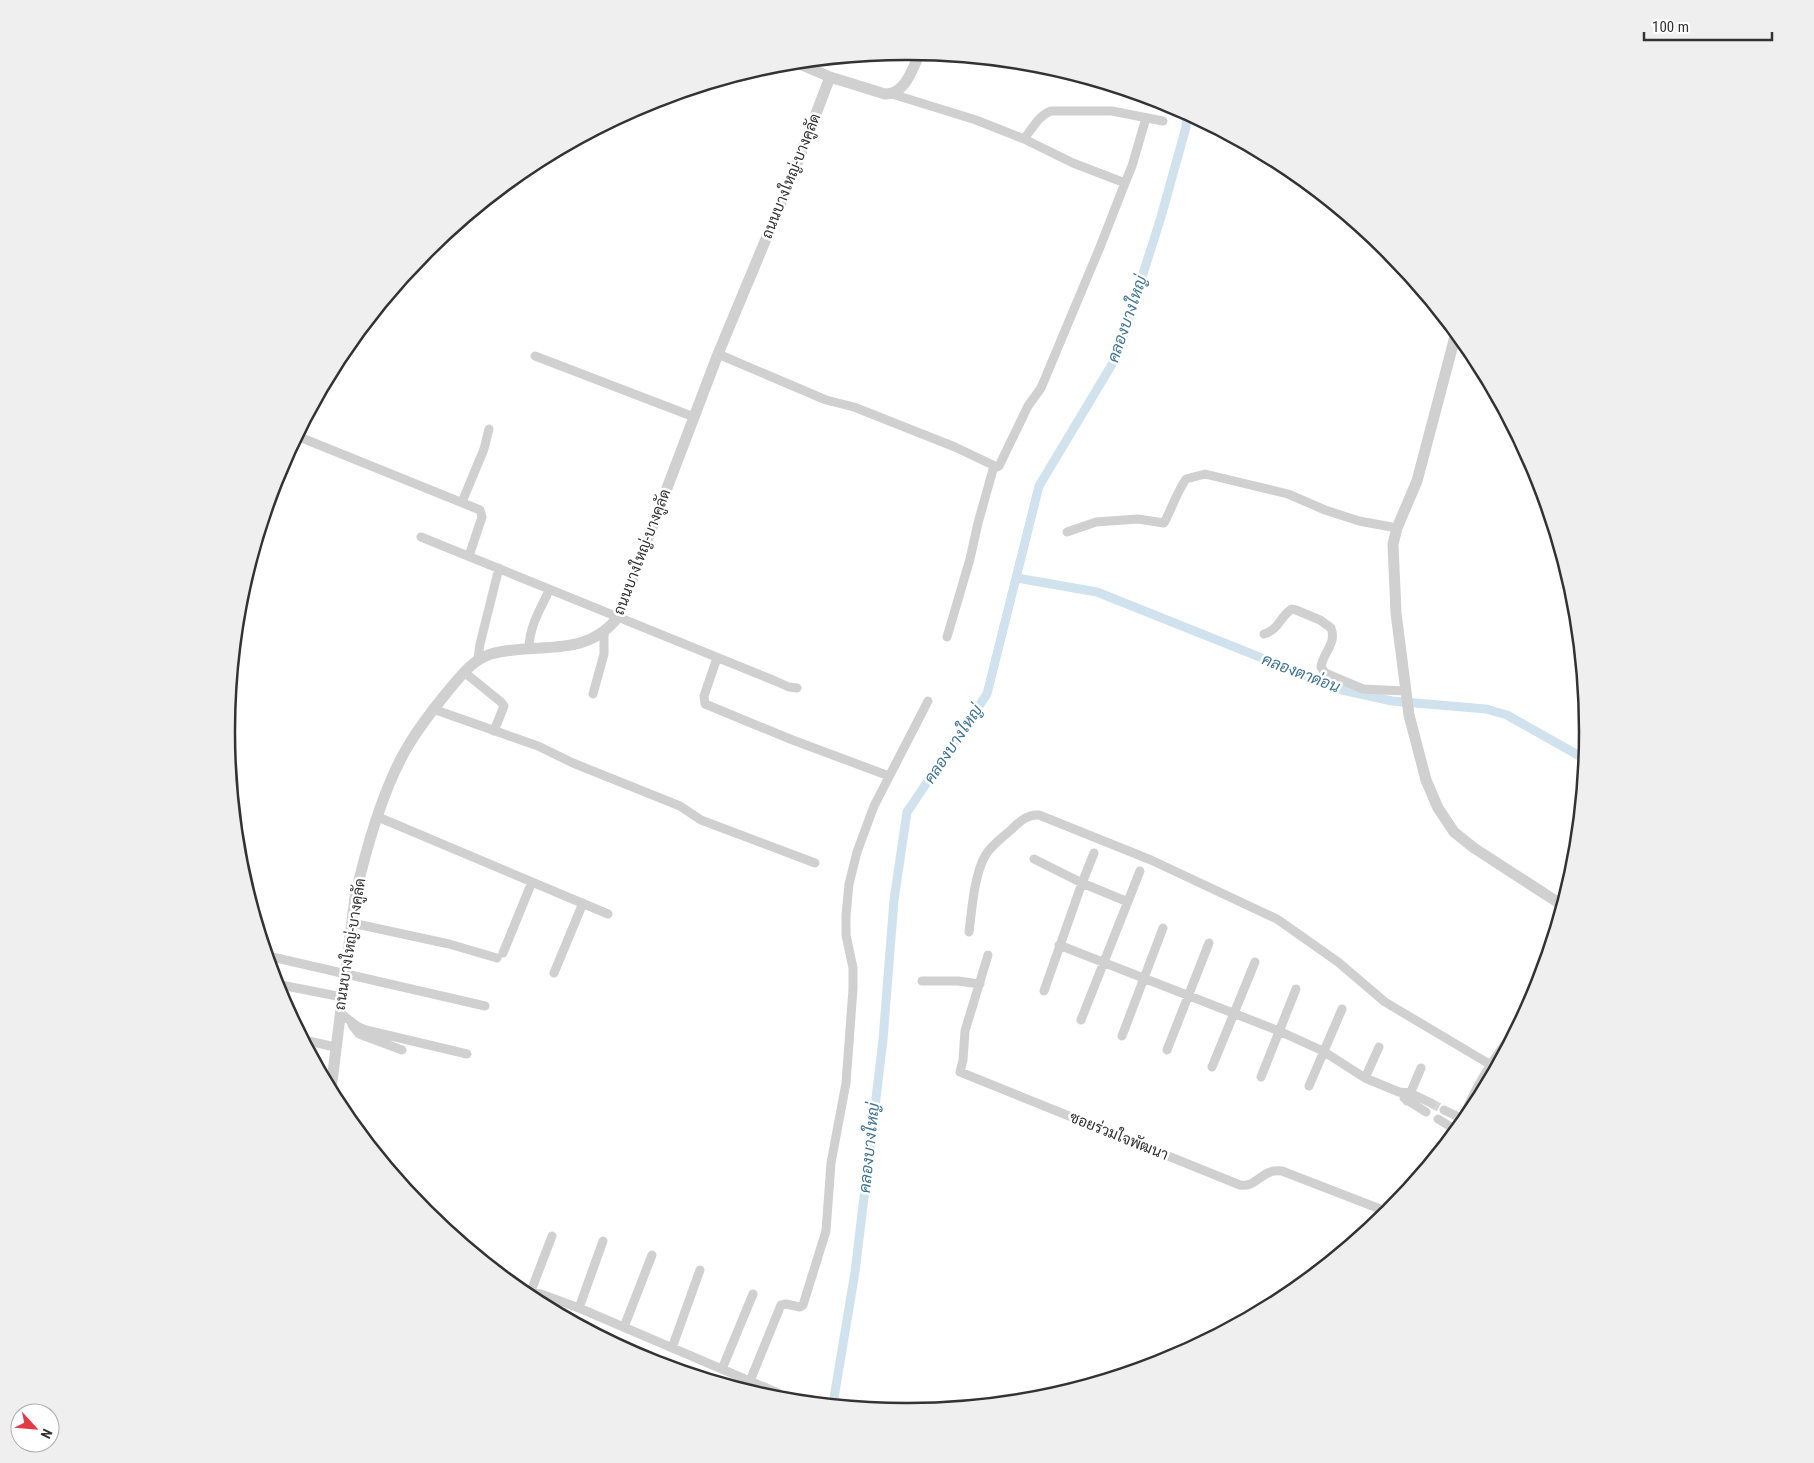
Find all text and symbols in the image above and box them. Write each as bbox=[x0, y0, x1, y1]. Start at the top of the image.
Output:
scale bar bbox=[1644, 10, 1772, 42]
text: 100 m bbox=[1652, 18, 1689, 36]
street label: ถนนบางใหญ่-บางคูลัด bbox=[757, 110, 825, 242]
water label: คลองบางใหญ่ bbox=[1101, 271, 1151, 365]
street label: ถนนบางใหญ่-บางคูลัด bbox=[609, 486, 675, 618]
water label: คลองตาด่อน bbox=[1259, 648, 1343, 697]
water label: คลองบางใหญ่ bbox=[918, 699, 987, 787]
street label: ถนนบางใหญ่-บางคูลัด bbox=[330, 877, 370, 1011]
water label: คลองบางใหญ่ bbox=[853, 1101, 883, 1194]
street label: ซอยร่วมใจพัฒนา bbox=[1067, 1107, 1171, 1164]
north arrow bbox=[10, 1403, 60, 1453]
text: N bbox=[38, 1426, 56, 1441]

